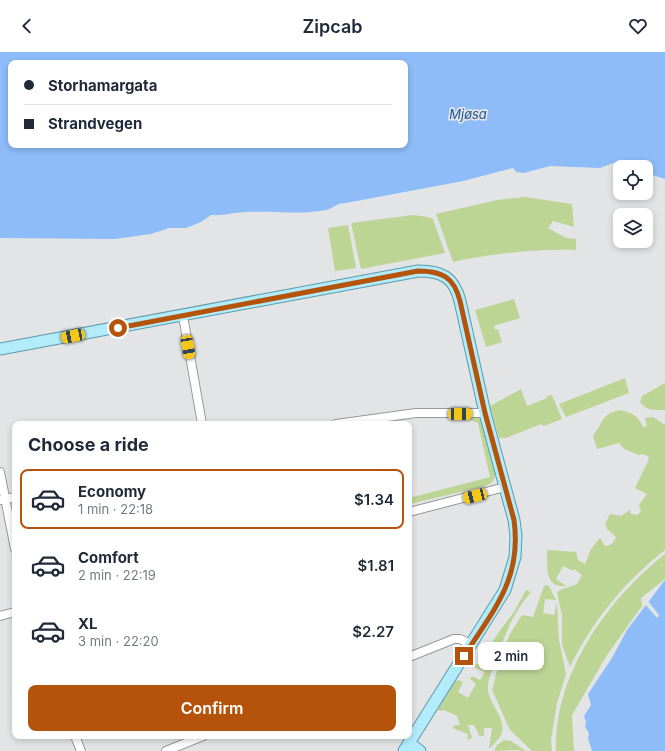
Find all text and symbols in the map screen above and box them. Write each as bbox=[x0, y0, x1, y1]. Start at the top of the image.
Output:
icon: back bbox=[16, 15, 38, 37]
icon: heart bbox=[627, 15, 649, 37]
text: Zipcab bbox=[303, 16, 362, 37]
text: Storhamargata bbox=[48, 76, 157, 95]
water label: Mjøsa bbox=[449, 106, 487, 122]
text: Strandvegen bbox=[48, 114, 142, 133]
map controls bbox=[613, 160, 653, 248]
button: locate bbox=[613, 160, 653, 200]
button: layers bbox=[613, 208, 653, 248]
route start bbox=[109, 319, 127, 337]
car bbox=[60, 328, 86, 344]
car bbox=[180, 334, 196, 360]
car bbox=[448, 408, 472, 420]
text: Choose a ride bbox=[28, 434, 149, 455]
icon: car bbox=[30, 481, 66, 517]
text: Economy bbox=[78, 482, 146, 501]
car bbox=[462, 487, 488, 505]
text: $1.34 bbox=[354, 490, 394, 509]
text: 1 min · 22:18 bbox=[78, 501, 153, 517]
icon: car bbox=[30, 547, 66, 583]
text: Comfort bbox=[78, 548, 139, 567]
text: $1.81 bbox=[358, 556, 394, 575]
text: 2 min · 22:19 bbox=[78, 567, 156, 583]
icon: car bbox=[30, 613, 66, 649]
text: XL bbox=[78, 614, 98, 633]
text: $2.27 bbox=[352, 622, 394, 641]
text: 3 min · 22:20 bbox=[78, 633, 159, 649]
callout: 2 min bbox=[478, 642, 544, 670]
route end bbox=[455, 647, 473, 665]
text: 2 min bbox=[494, 648, 528, 664]
button: Confirm bbox=[28, 685, 396, 731]

